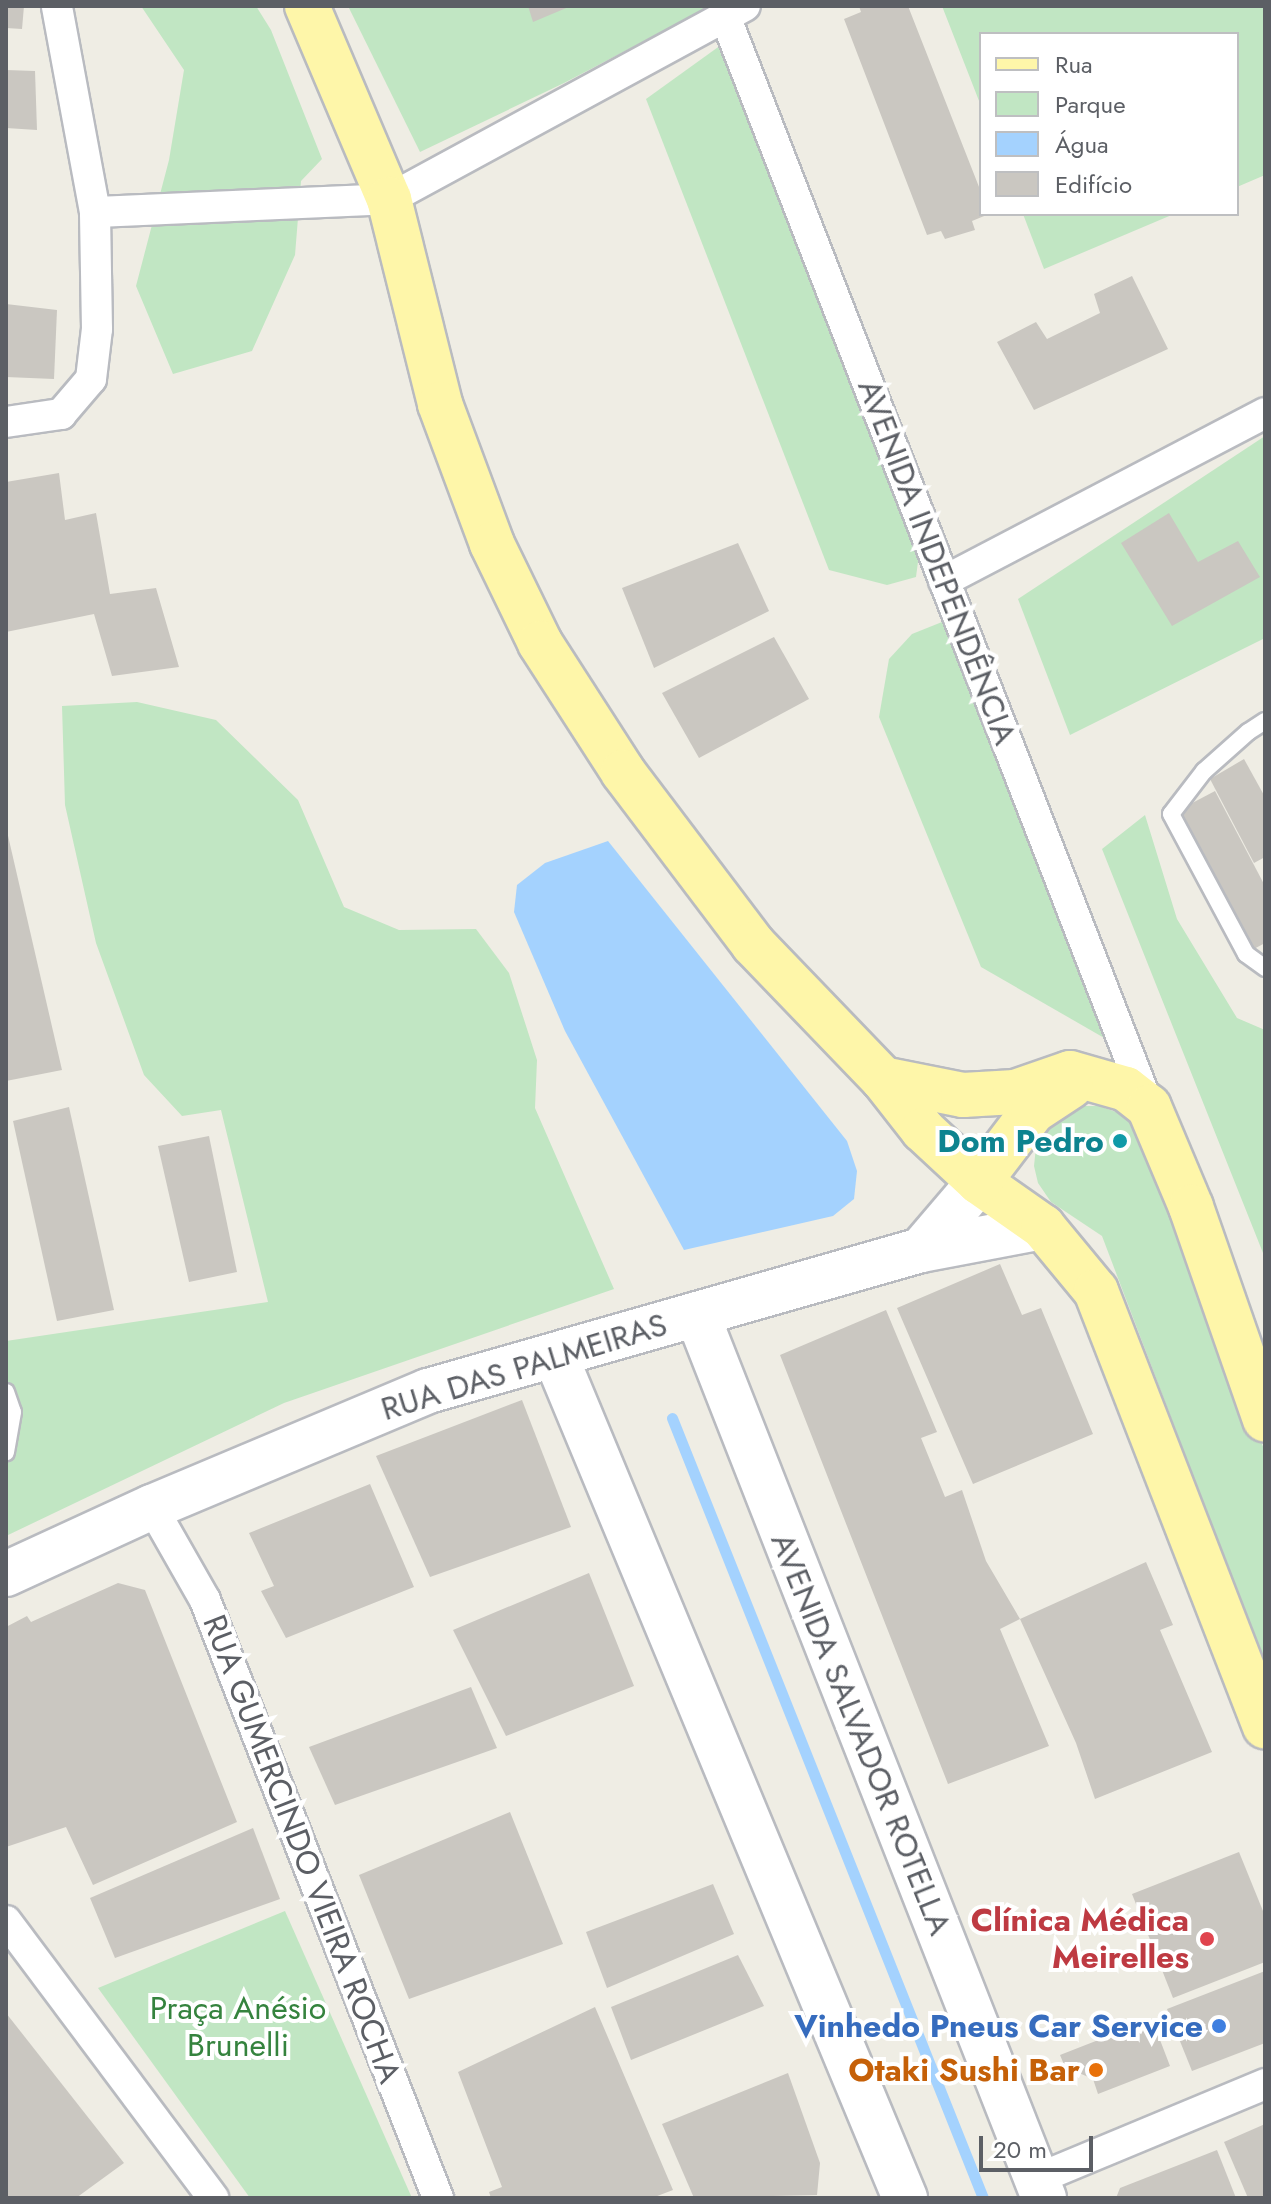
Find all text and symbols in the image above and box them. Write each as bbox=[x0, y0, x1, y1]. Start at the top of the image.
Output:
legend bbox=[979, 32, 1239, 216]
text: Rua bbox=[1055, 47, 1093, 82]
text: Parque bbox=[1055, 87, 1126, 122]
text: Água bbox=[1055, 127, 1109, 162]
text: Edifício bbox=[1055, 167, 1132, 202]
street label: AVENIDA INDEPENDÊNCIA bbox=[850, 374, 1024, 750]
place label: Dom Pedro bbox=[937, 1122, 1104, 1160]
marker: Dom Pedro bbox=[1111, 1132, 1129, 1150]
street label: RUA DAS PALMEIRAS bbox=[377, 1305, 671, 1429]
street label: AVENIDA SALVADOR ROTELLA bbox=[763, 1528, 959, 1940]
street label: RUA GUMERCINDO VIEIRA ROCHA bbox=[195, 1610, 409, 2088]
place label: Clínica Médica Meirelles bbox=[971, 1902, 1189, 1977]
marker: Clínica Médica Meirelles bbox=[1196, 1928, 1218, 1950]
park label: Praça Anésio Brunelli bbox=[150, 1990, 326, 2065]
place label: Vinhedo Pneus Car Service bbox=[794, 2007, 1203, 2045]
marker: Vinhedo Pneus Car Service bbox=[1210, 2017, 1228, 2035]
place label: Otaki Sushi Bar bbox=[848, 2051, 1080, 2089]
marker: Otaki Sushi Bar bbox=[1087, 2061, 1105, 2079]
scale bar bbox=[983, 2120, 1097, 2170]
text: 20 m bbox=[993, 2132, 1047, 2167]

